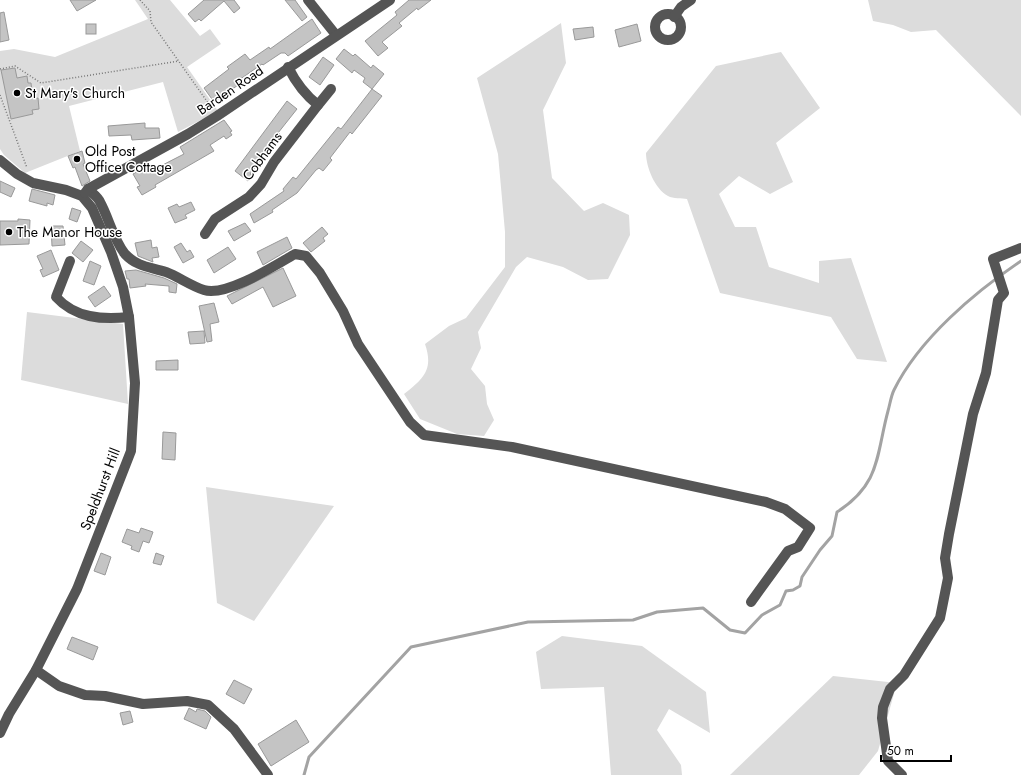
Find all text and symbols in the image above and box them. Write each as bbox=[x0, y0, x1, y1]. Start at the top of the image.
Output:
street label: Barden Road bbox=[193, 60, 267, 120]
place label: St Mary's Church bbox=[25, 83, 125, 103]
marker: St Mary's Church bbox=[12, 88, 22, 98]
street label: Cobhams bbox=[237, 127, 287, 184]
place label: Old Post Office Cottage bbox=[85, 141, 172, 177]
marker: Old Post Office Cottage bbox=[72, 154, 82, 164]
place label: The Manor House bbox=[17, 222, 122, 242]
marker: The Manor House bbox=[4, 227, 14, 237]
street label: Speldhurst Hill bbox=[75, 445, 125, 533]
scale bar bbox=[881, 737, 951, 763]
text: 50 m bbox=[887, 742, 914, 760]

